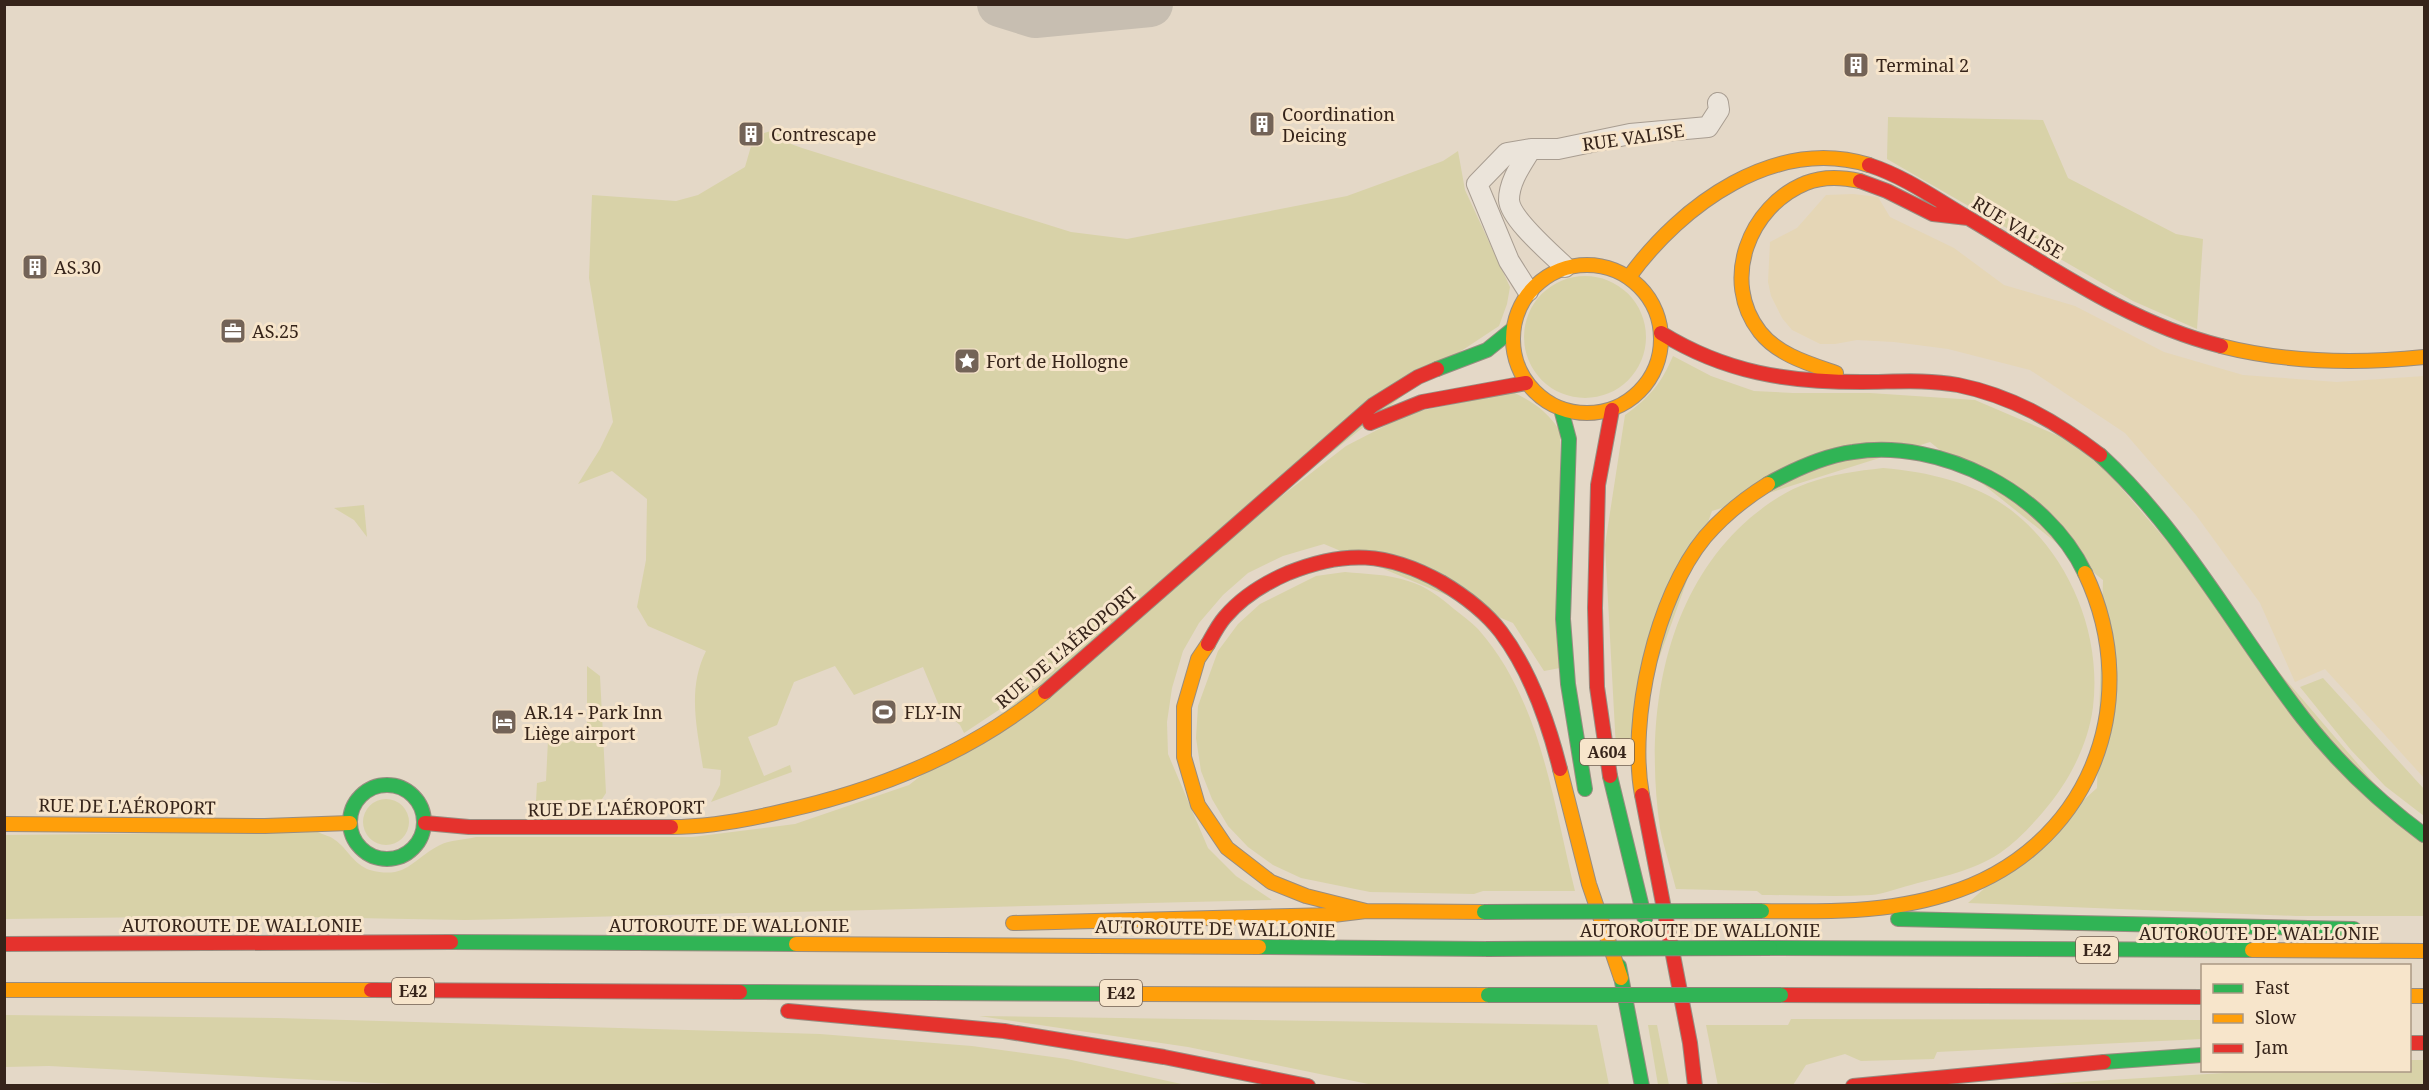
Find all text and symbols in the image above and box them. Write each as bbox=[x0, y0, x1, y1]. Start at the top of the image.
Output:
building icon: Terminal 2 bbox=[1841, 50, 1871, 80]
place label: Terminal 2 bbox=[1876, 53, 1969, 77]
place label: Coordination Deicing bbox=[1282, 102, 1395, 147]
building icon: Coordination Deicing bbox=[1247, 109, 1277, 139]
street label: RUE VALISE bbox=[1581, 118, 1685, 156]
building icon: Contrescape bbox=[736, 119, 766, 149]
place label: Contrescape bbox=[771, 122, 876, 146]
street label: RUE VALISE bbox=[1968, 190, 2068, 264]
building icon: AS.30 bbox=[20, 252, 50, 282]
place label: AS.30 bbox=[54, 255, 101, 279]
office icon: AS.25 bbox=[218, 316, 248, 346]
place label: AS.25 bbox=[252, 319, 299, 343]
place icon: Fort de Hollogne bbox=[952, 346, 982, 376]
place label: Fort de Hollogne bbox=[986, 349, 1128, 373]
street label: RUE DE L'AÉROPORT bbox=[990, 581, 1142, 713]
sports icon: FLY-IN bbox=[869, 697, 899, 727]
place label: AR.14 - Park Inn Liège airport bbox=[524, 700, 663, 745]
place label: FLY-IN bbox=[904, 700, 962, 724]
hotel icon: AR.14 - Park Inn Liège airport bbox=[489, 707, 519, 737]
road number: A604 bbox=[1580, 739, 1634, 765]
street label: RUE DE L'AÉROPORT bbox=[38, 792, 216, 820]
street label: RUE DE L'AÉROPORT bbox=[527, 794, 705, 822]
street label: AUTOROUTE DE WALLONIE bbox=[122, 913, 362, 937]
street label: AUTOROUTE DE WALLONIE bbox=[609, 913, 849, 937]
street label: AUTOROUTE DE WALLONIE bbox=[1095, 914, 1335, 942]
street label: AUTOROUTE DE WALLONIE bbox=[1580, 918, 1820, 942]
street label: AUTOROUTE DE WALLONIE bbox=[2139, 921, 2379, 945]
road number: E42 bbox=[2076, 937, 2118, 963]
legend bbox=[2201, 964, 2411, 1072]
text: Fast bbox=[2255, 975, 2290, 999]
road number: E42 bbox=[392, 978, 434, 1004]
road number: E42 bbox=[1100, 980, 1142, 1006]
text: Slow bbox=[2255, 1005, 2297, 1029]
text: Jam bbox=[2254, 1035, 2289, 1059]

